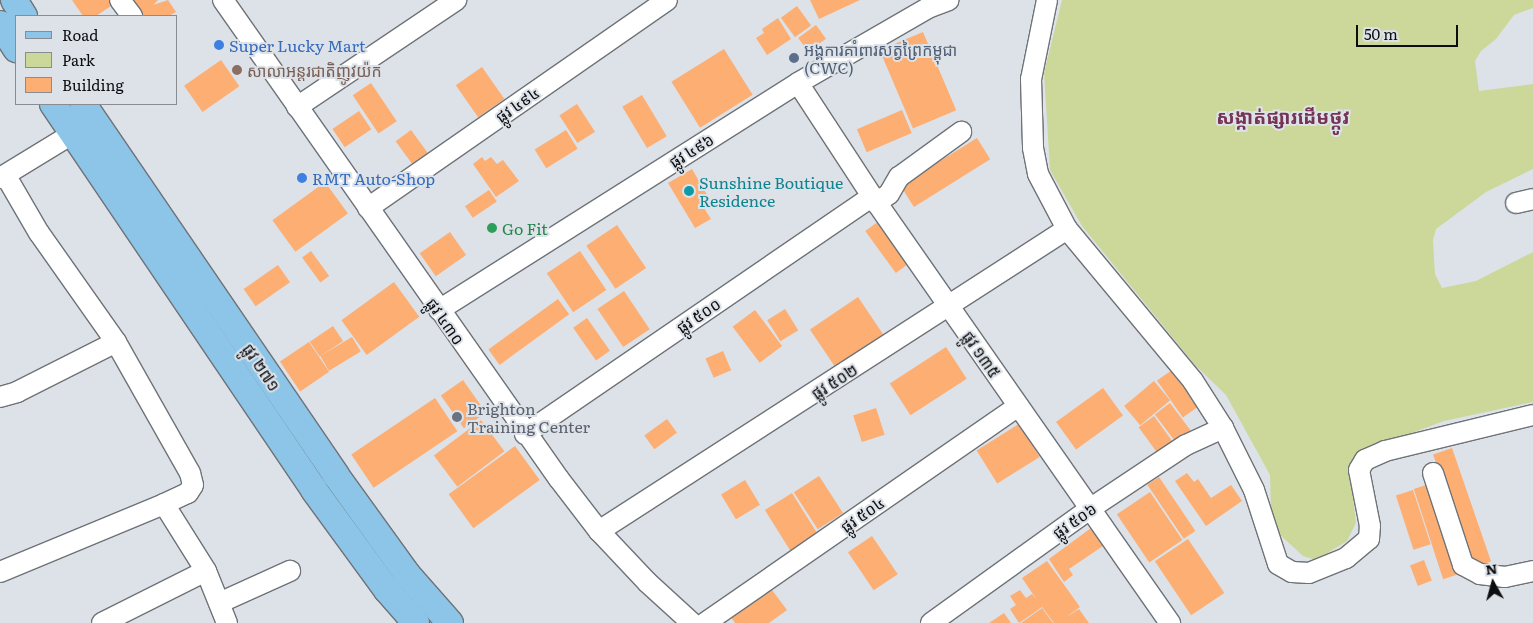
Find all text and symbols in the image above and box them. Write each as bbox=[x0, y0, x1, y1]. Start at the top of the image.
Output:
legend bbox=[15, 15, 178, 105]
scale bar bbox=[1358, 15, 1460, 47]
text: 50 m bbox=[1364, 22, 1398, 45]
text: Road bbox=[62, 23, 98, 46]
place label: Super Lucky Mart bbox=[229, 35, 366, 55]
marker: Super Lucky Mart bbox=[213, 39, 225, 51]
place label: អង្គការគាំពារសត្វព្រៃកម្ពុជា (CWC) bbox=[804, 39, 957, 77]
text: Park bbox=[62, 48, 95, 71]
marker: អង្គការគាំពារសត្វព្រៃកម្ពុជា (CWC) bbox=[788, 52, 800, 64]
place label: សាលាអន្តរជាតិញូវយ៉ក bbox=[247, 60, 382, 80]
marker: សាលាអន្តរជាតិញូវយ៉ក bbox=[231, 64, 243, 76]
text: Building bbox=[62, 73, 124, 96]
street label: ផ្លូវ ៤៩៤ bbox=[491, 82, 543, 126]
district label: សង្កាត់ផ្សារដើមថ្កូវ bbox=[1216, 106, 1350, 128]
street label: ផ្លូវ ៤៩៦ bbox=[665, 129, 717, 171]
place label: RMT Auto-Shop bbox=[312, 168, 435, 188]
marker: RMT Auto-Shop bbox=[296, 172, 308, 184]
place label: Sunshine Boutique Residence bbox=[699, 172, 843, 210]
marker: Sunshine Boutique Residence bbox=[683, 185, 695, 197]
place label: Go Fit bbox=[502, 218, 548, 238]
marker: Go Fit bbox=[486, 222, 498, 234]
street label: ផ្លូវ ៥០០ bbox=[672, 293, 724, 337]
street label: ផ្លូវ ៤៣០ bbox=[423, 294, 469, 348]
street label: ផ្លូវ ១៣៥ bbox=[959, 327, 1005, 381]
street label: ផ្លូវ ២៧១ bbox=[239, 340, 285, 394]
street label: ផ្លូវ ៥០២ bbox=[807, 359, 861, 403]
place label: Brighton Training Center bbox=[467, 398, 590, 436]
marker: Brighton Training Center bbox=[451, 411, 463, 423]
street label: ផ្លូវ ៥០៤ bbox=[836, 492, 888, 536]
street label: ផ្លូវ ៥០៦ bbox=[1048, 498, 1100, 542]
text: N bbox=[1484, 557, 1498, 579]
north arrow bbox=[1468, 558, 1518, 608]

